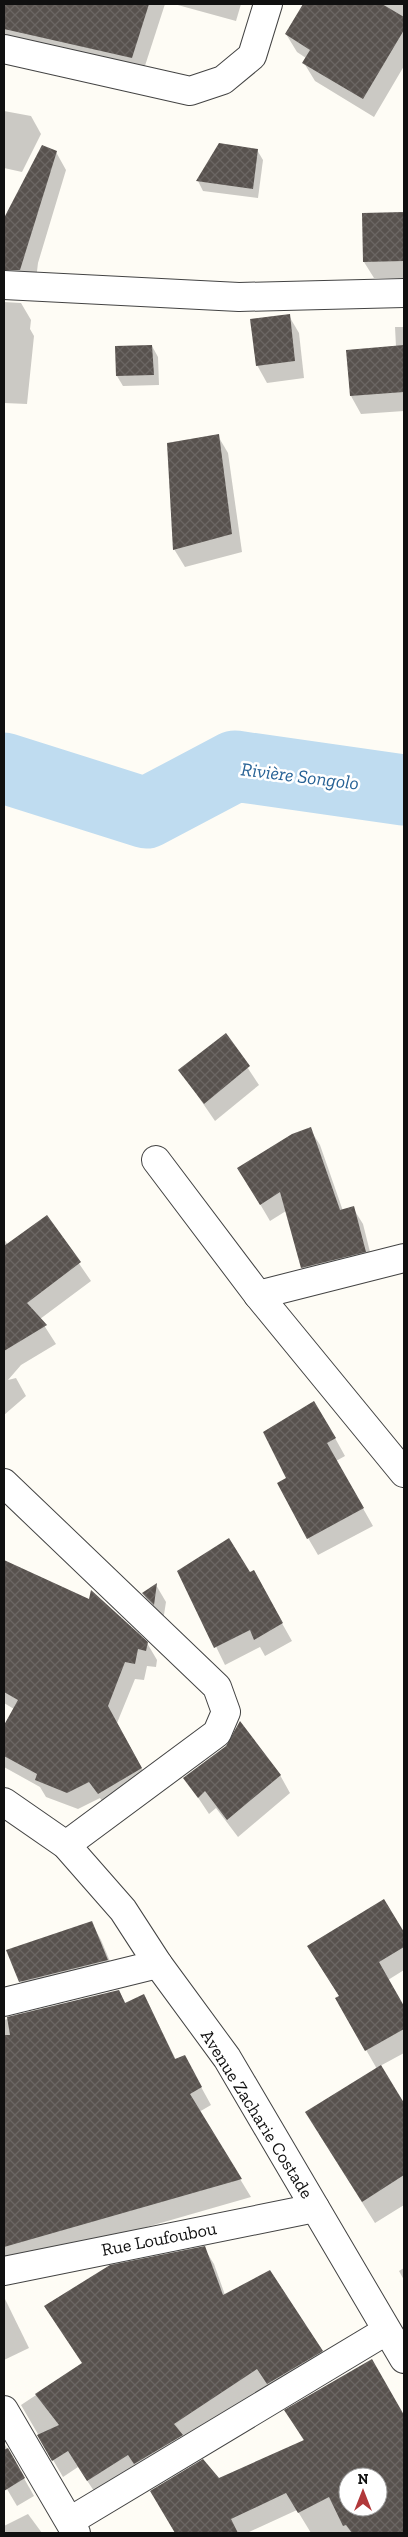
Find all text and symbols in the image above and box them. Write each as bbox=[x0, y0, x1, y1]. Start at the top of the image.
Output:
water label: Rivière Songolo bbox=[240, 757, 360, 795]
street label: Avenue Zacharie Costade bbox=[196, 2026, 318, 2202]
street label: Rue Loufoubou bbox=[100, 2217, 218, 2261]
north arrow bbox=[338, 2467, 388, 2517]
text: N bbox=[358, 2471, 369, 2488]

